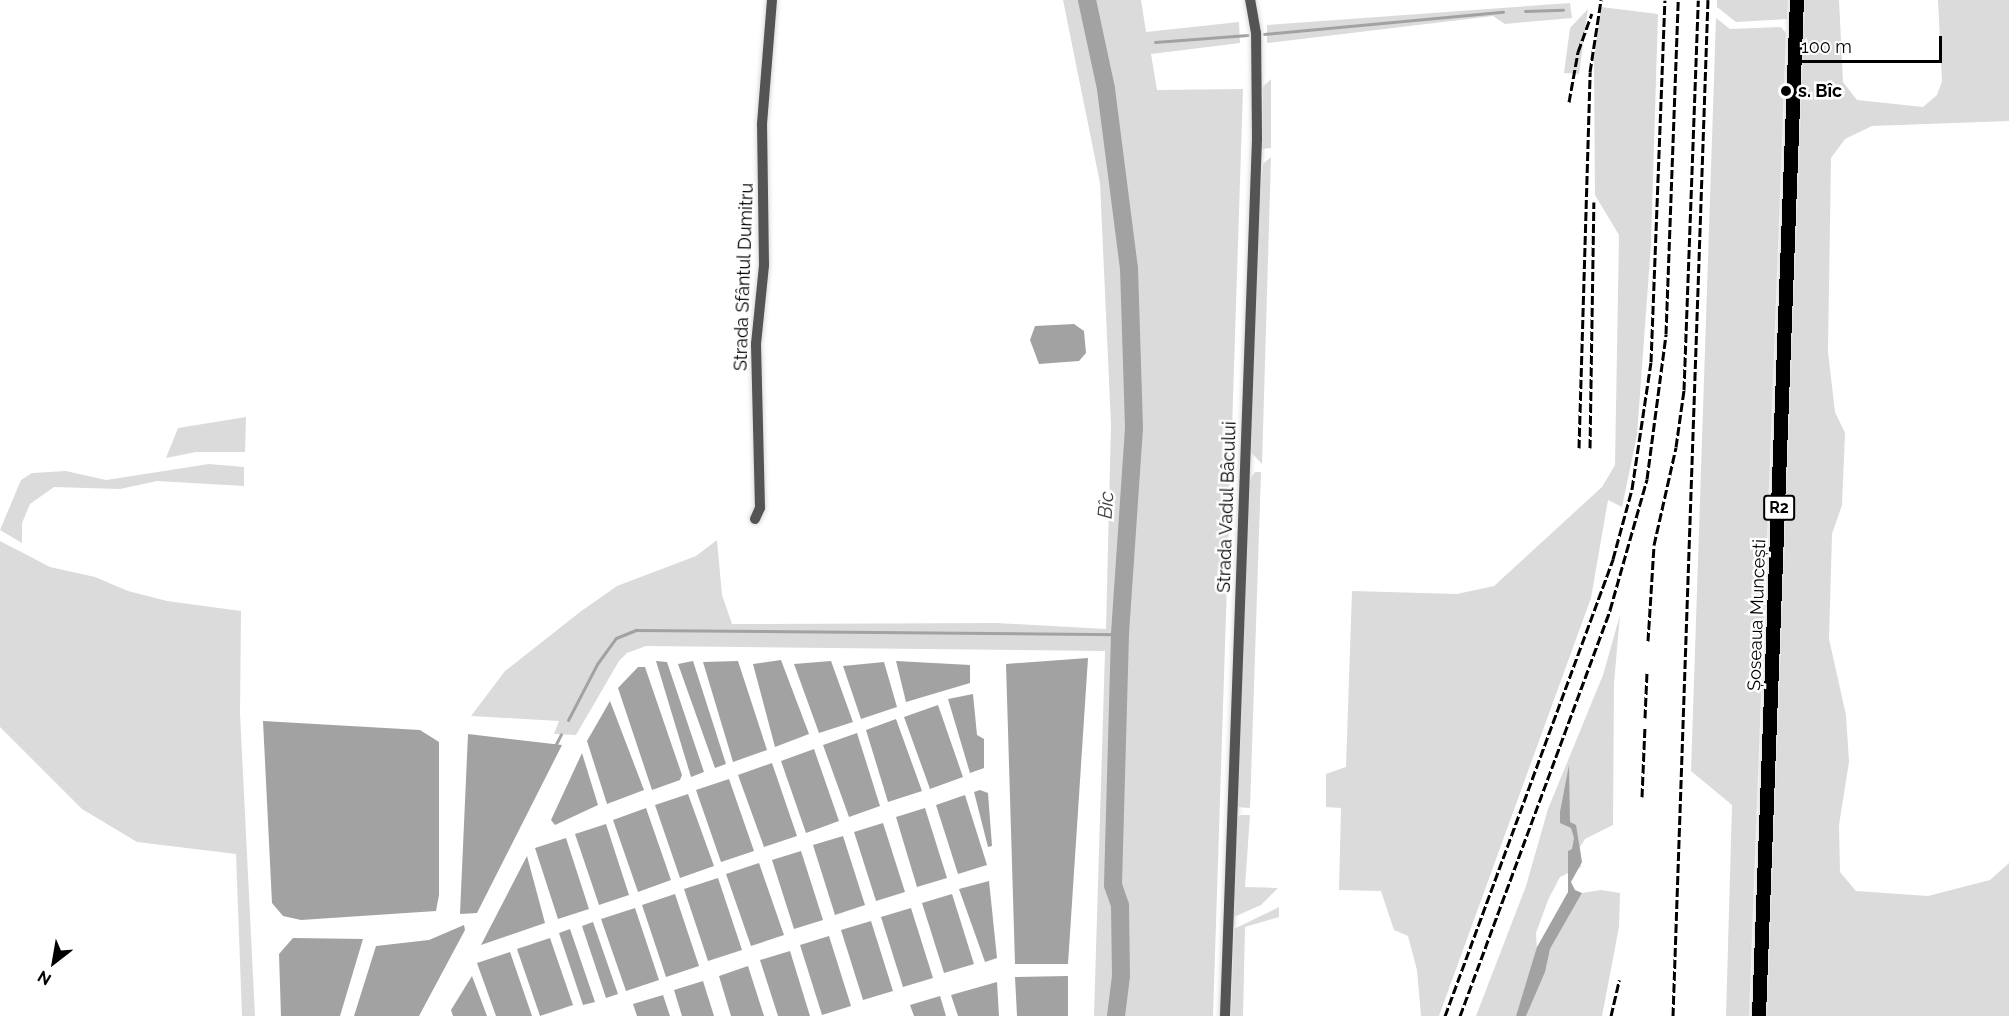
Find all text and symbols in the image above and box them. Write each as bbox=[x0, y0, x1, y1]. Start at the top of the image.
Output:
scale bar bbox=[1793, 24, 1944, 62]
text: 100 m bbox=[1801, 36, 1852, 57]
place label: s. Bîc bbox=[1798, 80, 1842, 102]
marker: s. Bîc bbox=[1779, 84, 1793, 98]
street label: Strada Sfântul Dumitru bbox=[730, 182, 758, 372]
street label: Strada Vadul Bâcului bbox=[1213, 420, 1241, 594]
water label: Bîc bbox=[1093, 490, 1119, 520]
road number: R2 bbox=[1762, 495, 1796, 521]
street label: Șoseaua Muncești bbox=[1744, 539, 1770, 691]
north arrow bbox=[24, 932, 84, 992]
text: N bbox=[34, 967, 55, 989]

